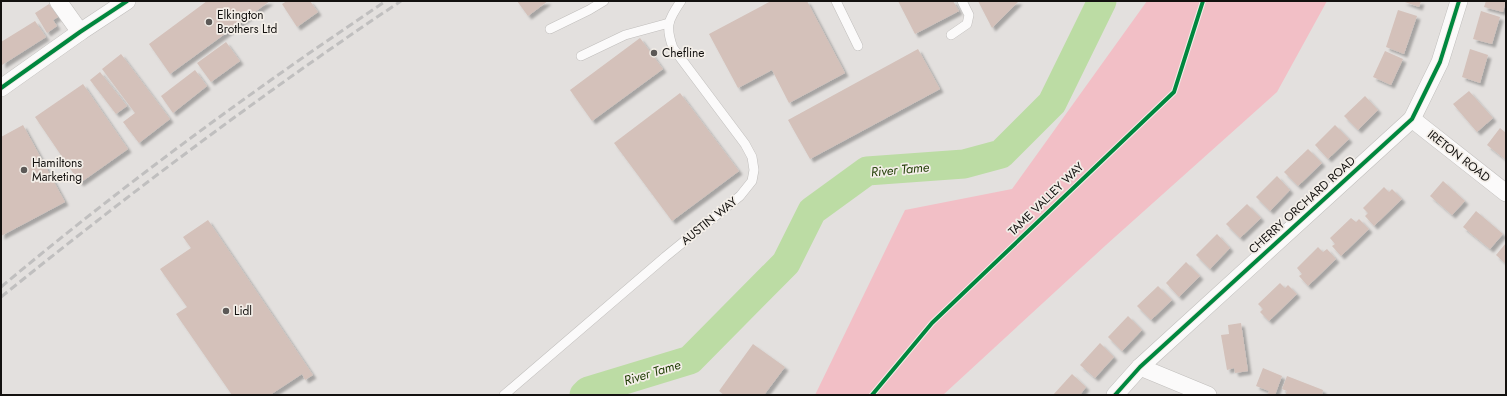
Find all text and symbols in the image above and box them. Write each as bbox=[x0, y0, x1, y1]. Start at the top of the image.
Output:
place label: Elkington Brothers Ltd bbox=[217, 6, 277, 38]
marker: Elkington Brothers Ltd bbox=[204, 17, 214, 27]
place label: Chefline bbox=[662, 44, 705, 62]
marker: Chefline bbox=[649, 48, 659, 58]
street label: IRETON ROAD bbox=[1424, 126, 1494, 186]
street label: CHERRY ORCHARD ROAD bbox=[1245, 152, 1359, 258]
place label: Hamiltons Marketing bbox=[32, 154, 82, 186]
water label: River Tame bbox=[870, 157, 931, 182]
street label: TAME VALLEY WAY bbox=[1004, 158, 1088, 240]
marker: Hamiltons Marketing bbox=[19, 165, 29, 175]
street label: AUSTIN WAY bbox=[677, 192, 741, 249]
place label: Lidl bbox=[234, 302, 252, 320]
marker: Lidl bbox=[221, 306, 231, 316]
water label: River Tame bbox=[621, 355, 683, 390]

